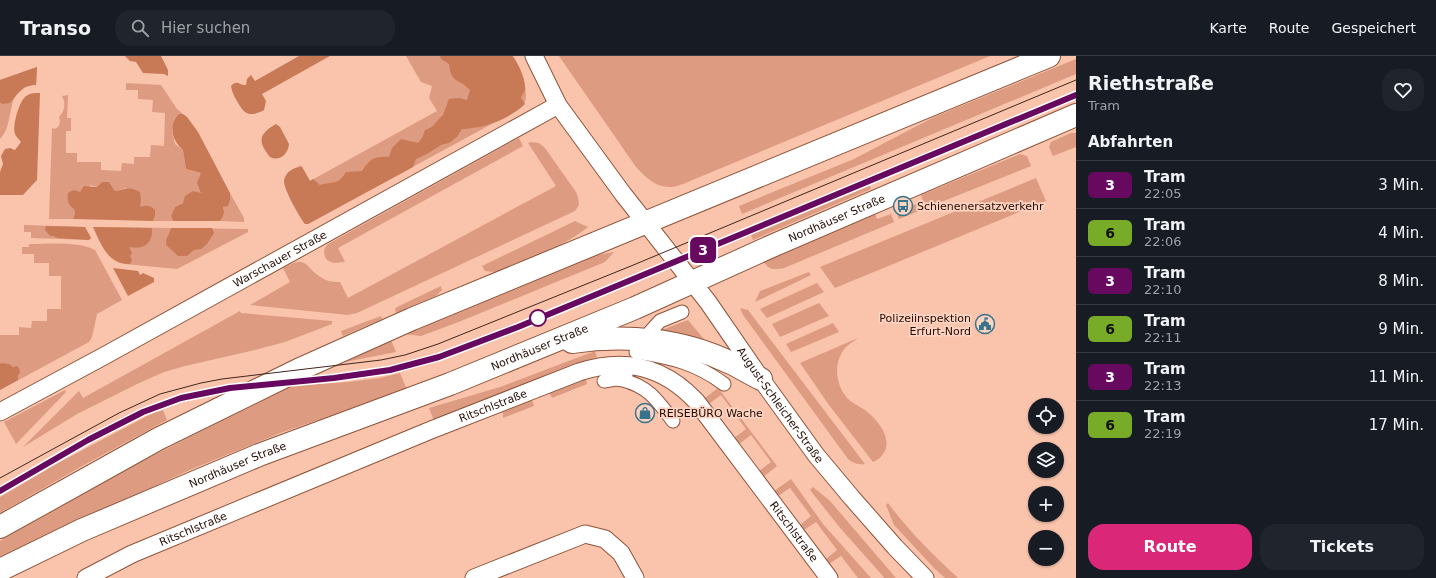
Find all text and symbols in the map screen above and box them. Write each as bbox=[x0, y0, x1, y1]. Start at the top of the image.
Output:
search box bbox=[115, 10, 395, 46]
text: Transo bbox=[20, 17, 91, 39]
icon: search bbox=[129, 17, 151, 39]
text: Hier suchen bbox=[161, 19, 250, 37]
text: Karte bbox=[1209, 20, 1247, 36]
text: Route bbox=[1269, 20, 1309, 36]
text: Gespeichert bbox=[1331, 20, 1416, 36]
button: heart bbox=[1382, 69, 1424, 111]
text: Riethstraße bbox=[1088, 72, 1214, 94]
text: Tram bbox=[1088, 98, 1120, 113]
text: Abfahrten bbox=[1088, 133, 1173, 151]
text: Tram bbox=[1144, 168, 1186, 186]
text: 3 Min. bbox=[1378, 176, 1424, 194]
text: 3 bbox=[1105, 177, 1115, 193]
text: 22:05 bbox=[1144, 186, 1181, 201]
street label: Nordhäuser Straße bbox=[787, 192, 887, 245]
bus stop icon: Schienenersatzverkehr bbox=[892, 195, 914, 217]
place label: Schienenersatzverkehr bbox=[917, 200, 1044, 213]
text: Tram bbox=[1144, 216, 1186, 234]
text: 4 Min. bbox=[1378, 224, 1424, 242]
text: 6 bbox=[1105, 225, 1115, 241]
street label: Warschauer Straße bbox=[231, 228, 329, 290]
text: 22:06 bbox=[1144, 234, 1181, 249]
line badge: 3 bbox=[690, 237, 716, 263]
text: 3 bbox=[698, 242, 708, 258]
text: Tram bbox=[1144, 264, 1186, 282]
text: 8 Min. bbox=[1378, 272, 1424, 290]
text: 3 bbox=[1105, 273, 1115, 289]
text: 22:10 bbox=[1144, 282, 1181, 297]
unlabelled marker bbox=[529, 309, 547, 327]
place label: Polizeiinspektion Erfurt-Nord bbox=[879, 312, 971, 338]
text: Tram bbox=[1144, 312, 1186, 330]
public building icon: Polizeiinspektion Erfurt-Nord bbox=[974, 313, 996, 335]
text: 9 Min. bbox=[1378, 320, 1424, 338]
text: 6 bbox=[1105, 321, 1115, 337]
street label: Nordhäuser Straße bbox=[489, 322, 590, 373]
text: 22:11 bbox=[1144, 330, 1181, 345]
street label: August-Schleicher-Straße bbox=[734, 345, 826, 466]
text: Tram bbox=[1144, 360, 1186, 378]
text: 11 Min. bbox=[1369, 368, 1424, 386]
text: 3 bbox=[1105, 369, 1115, 385]
text: 22:13 bbox=[1144, 378, 1181, 393]
street label: Ritschlstraße bbox=[457, 387, 529, 425]
map controls bbox=[1028, 398, 1064, 566]
button: locate bbox=[1028, 398, 1064, 434]
shop icon: REISEBÜRO Wache bbox=[634, 402, 656, 424]
place label: REISEBÜRO Wache bbox=[659, 407, 763, 420]
text: Tram bbox=[1144, 408, 1186, 426]
text: 17 Min. bbox=[1369, 416, 1424, 434]
text: 6 bbox=[1105, 417, 1115, 433]
text: 22:19 bbox=[1144, 426, 1181, 441]
street label: Nordhäuser Straße bbox=[187, 439, 288, 491]
button: layers bbox=[1028, 442, 1064, 478]
button: + bbox=[1028, 486, 1064, 522]
street label: Ritschlstraße bbox=[767, 499, 821, 565]
street label: Ritschlstraße bbox=[158, 509, 229, 549]
button: Route bbox=[1088, 524, 1252, 570]
button: Tickets bbox=[1260, 524, 1424, 570]
button: − bbox=[1028, 530, 1064, 566]

